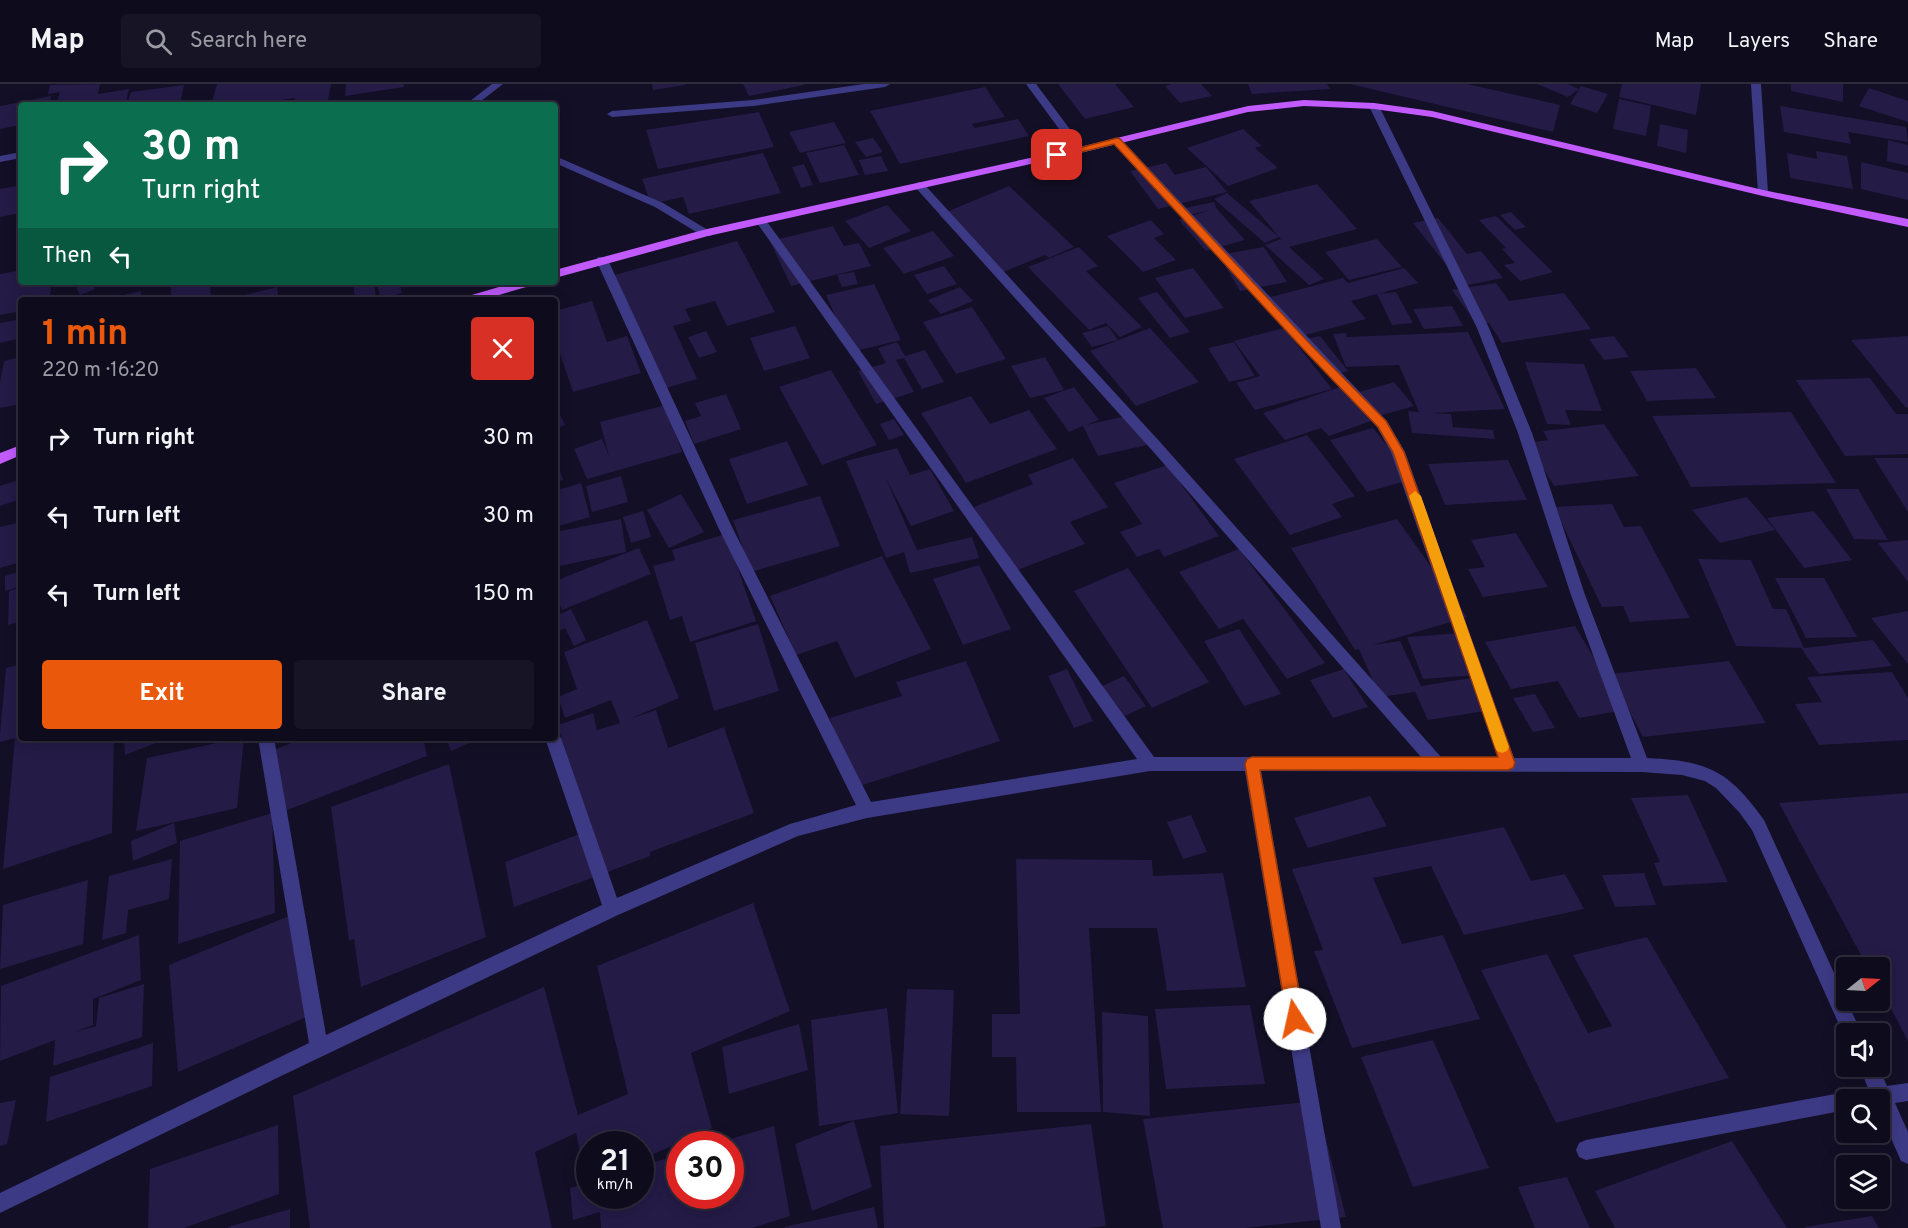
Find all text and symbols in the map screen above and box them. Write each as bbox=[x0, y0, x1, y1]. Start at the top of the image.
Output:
search box bbox=[121, 14, 541, 68]
text: Map bbox=[30, 23, 85, 59]
icon: search bbox=[142, 25, 175, 58]
text: Search here bbox=[190, 28, 307, 55]
text: Map bbox=[1655, 28, 1694, 55]
text: Layers bbox=[1727, 28, 1790, 55]
text: Share bbox=[1823, 28, 1878, 55]
text: 30 m bbox=[141, 122, 240, 175]
icon: right bbox=[42, 126, 120, 204]
pin bbox=[1031, 129, 1082, 180]
icon: arrive bbox=[1040, 138, 1073, 171]
text: Turn right bbox=[141, 174, 260, 208]
icon: left bbox=[104, 240, 137, 273]
text: Then bbox=[42, 243, 92, 270]
text: 1 min bbox=[42, 312, 128, 358]
button: close bbox=[471, 317, 534, 380]
text: 220 m · 16:20 bbox=[42, 358, 159, 384]
icon: right bbox=[42, 422, 75, 455]
text: Turn right bbox=[93, 425, 195, 452]
text: 30 m bbox=[483, 425, 534, 452]
icon: left bbox=[42, 500, 75, 533]
text: Turn left bbox=[93, 503, 181, 530]
text: 30 m bbox=[483, 503, 534, 530]
icon: left bbox=[42, 578, 75, 611]
text: Turn left bbox=[93, 581, 181, 608]
text: 150 m bbox=[474, 581, 534, 608]
button: Exit bbox=[42, 660, 282, 729]
button: Share bbox=[294, 660, 534, 729]
north arrow bbox=[1836, 957, 1890, 1011]
map controls bbox=[1836, 957, 1890, 1209]
position arrow bbox=[1263, 987, 1327, 1051]
button: sound bbox=[1836, 1023, 1890, 1077]
button: search bbox=[1836, 1089, 1890, 1143]
speed limit sign: 30 bbox=[666, 1131, 744, 1209]
text: 21 bbox=[600, 1144, 630, 1181]
button: layers bbox=[1836, 1155, 1890, 1209]
text: km/h bbox=[597, 1176, 633, 1195]

